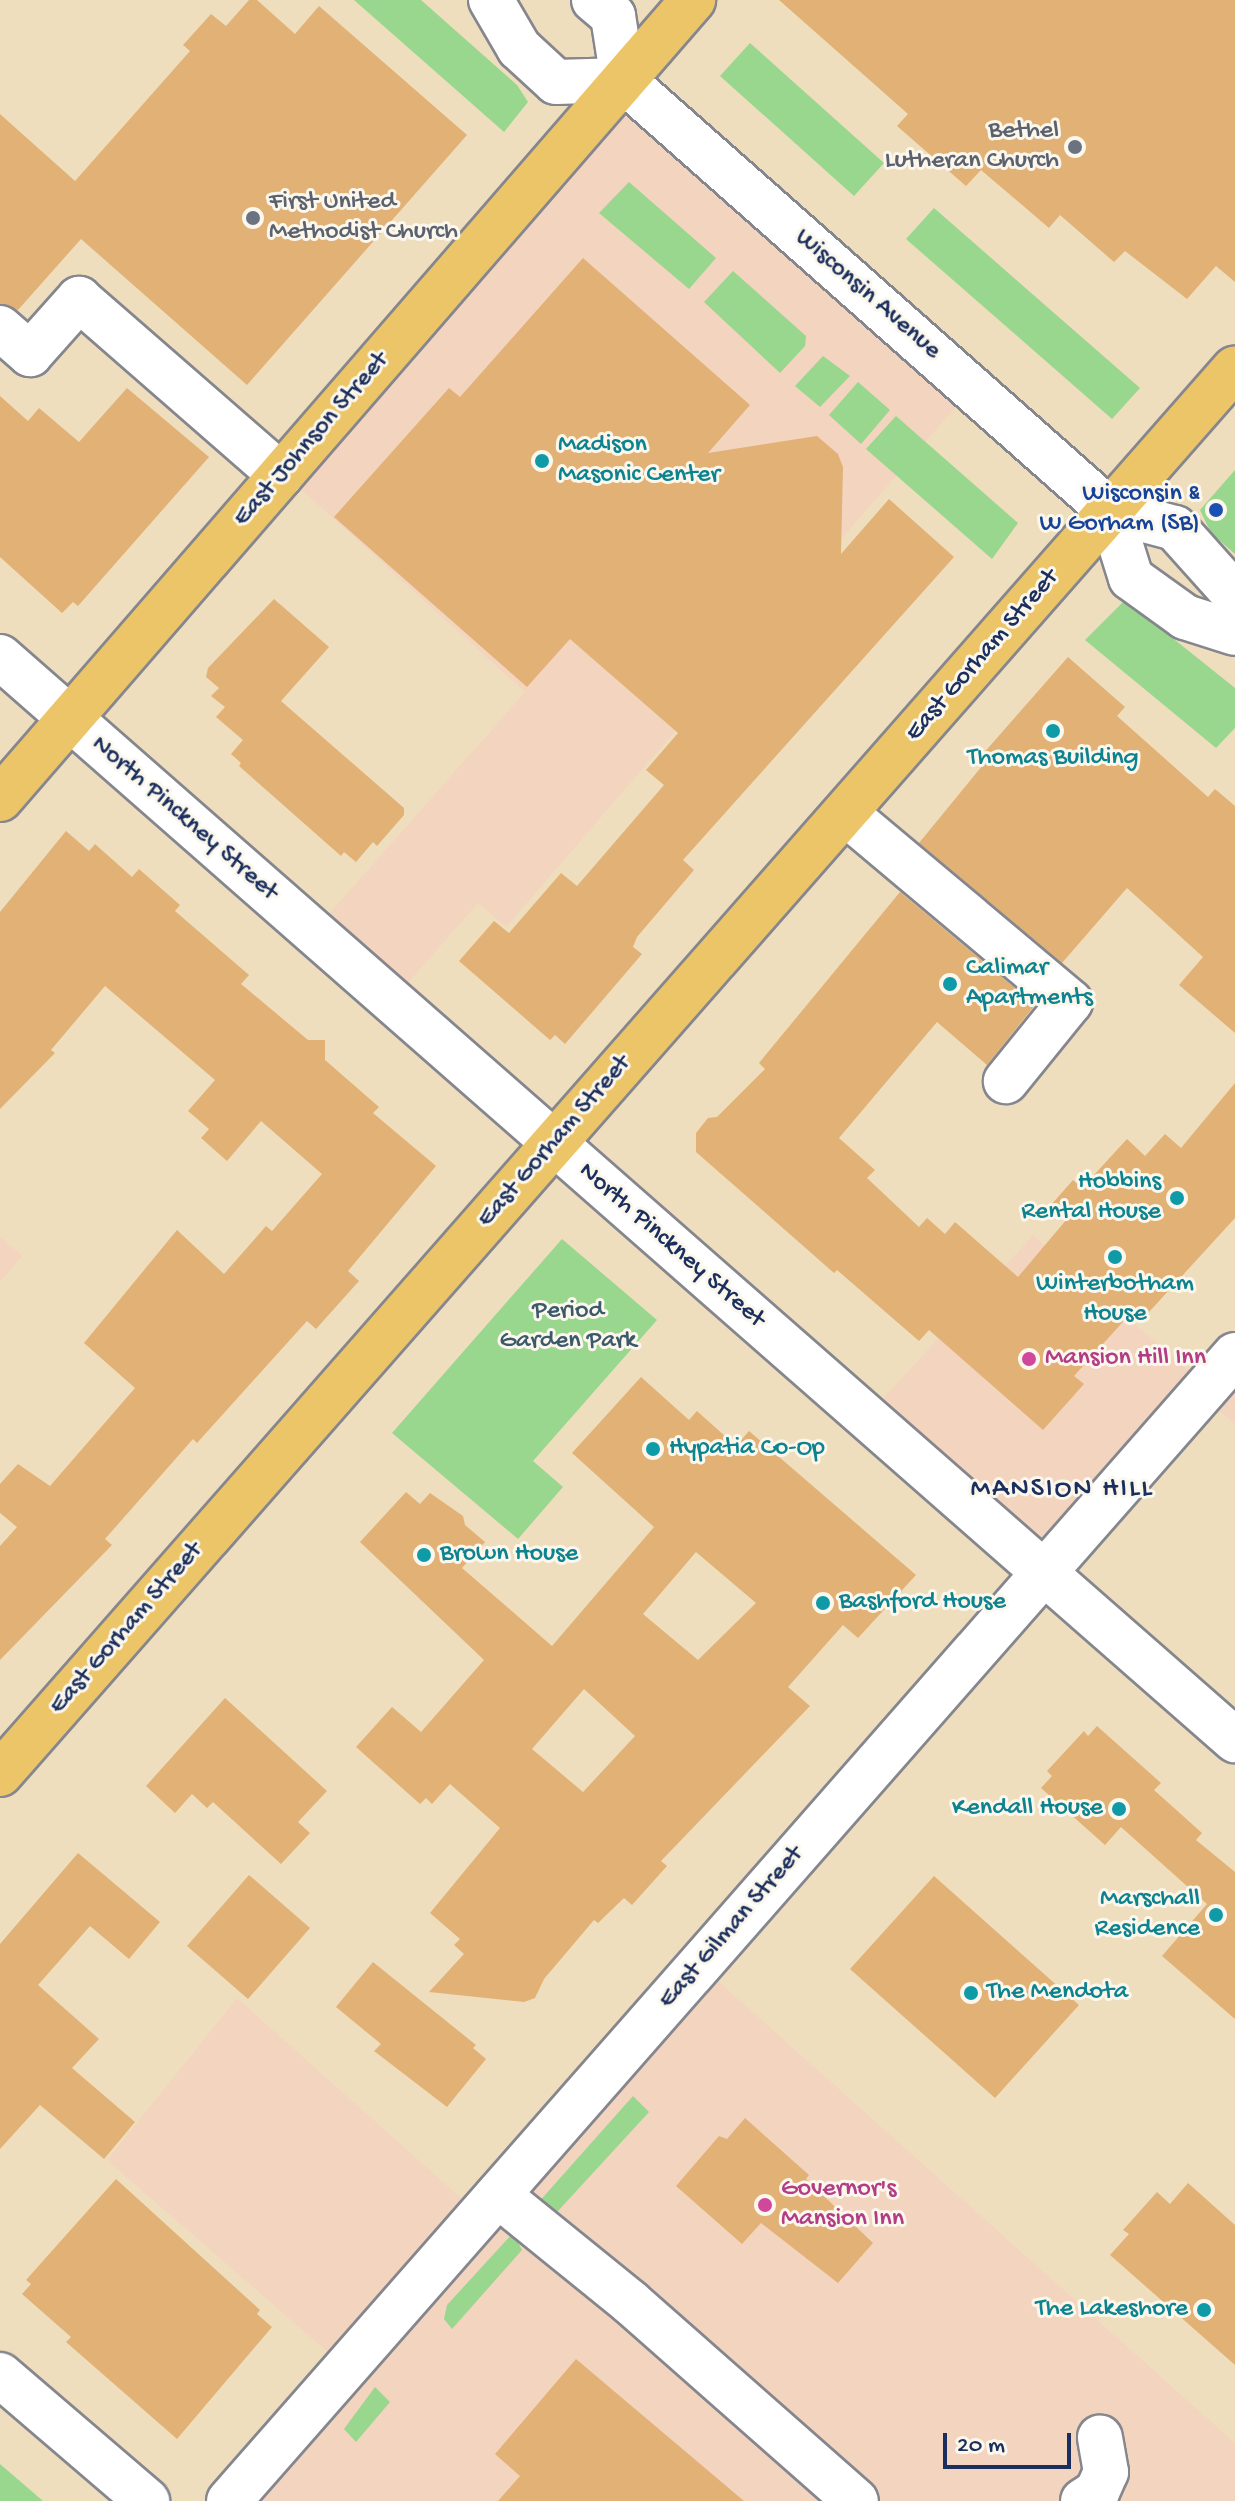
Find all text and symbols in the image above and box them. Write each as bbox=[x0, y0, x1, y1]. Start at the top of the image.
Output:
place label: Bethel Lutheran Church bbox=[885, 116, 1059, 178]
marker: Bethel Lutheran Church bbox=[1066, 138, 1084, 156]
place label: First United Methodist Church bbox=[269, 187, 458, 248]
marker: First United Methodist Church bbox=[244, 209, 262, 227]
street label: Wisconsin Avenue bbox=[787, 223, 947, 367]
street label: East Johnson Street bbox=[228, 346, 396, 534]
place label: Madison Masonic Center bbox=[558, 430, 720, 492]
marker: Madison Masonic Center bbox=[533, 452, 551, 470]
place label: Wisconsin & W Gorham (SB) bbox=[1040, 479, 1200, 540]
marker: Wisconsin & W Gorham (SB) bbox=[1207, 501, 1225, 519]
street label: East Gorham Street bbox=[900, 563, 1066, 749]
marker: Thomas Building bbox=[1044, 722, 1062, 740]
street label: North Pinckney Street bbox=[84, 729, 284, 909]
place label: Thomas Building bbox=[968, 743, 1138, 775]
place label: Calimar Apartments bbox=[966, 953, 1093, 1014]
marker: Calimar Apartments bbox=[941, 975, 959, 993]
street label: East Gorham Street bbox=[472, 1049, 638, 1235]
street label: North Pinckney Street bbox=[571, 1156, 771, 1336]
place label: Hobbins Rental House bbox=[1021, 1167, 1161, 1228]
marker: Hobbins Rental House bbox=[1168, 1189, 1186, 1207]
marker: Winterbotham House bbox=[1106, 1248, 1124, 1266]
place label: Winterbotham House bbox=[1036, 1269, 1194, 1330]
park label: Period Garden Park bbox=[500, 1296, 636, 1358]
place label: Mansion Hill Inn bbox=[1045, 1343, 1206, 1375]
marker: Mansion Hill Inn bbox=[1020, 1350, 1038, 1368]
place label: Hypatia Co-Op bbox=[669, 1433, 825, 1465]
marker: Hypatia Co-Op bbox=[644, 1440, 662, 1458]
district label: MANSION HILL bbox=[971, 1473, 1153, 1507]
street label: East Gorham Street bbox=[44, 1536, 210, 1722]
place label: Brown House bbox=[440, 1539, 578, 1571]
marker: Brown House bbox=[415, 1546, 433, 1564]
place label: Bashford House bbox=[839, 1587, 1006, 1619]
marker: Bashford House bbox=[814, 1594, 832, 1612]
place label: Kendall House bbox=[952, 1793, 1103, 1825]
marker: Kendall House bbox=[1110, 1800, 1128, 1818]
street label: East Gilman Street bbox=[653, 1840, 811, 2016]
place label: Marschall Residence bbox=[1094, 1884, 1200, 1946]
marker: Marschall Residence bbox=[1207, 1906, 1225, 1924]
place label: The Mendota bbox=[987, 1977, 1128, 2009]
marker: The Mendota bbox=[962, 1984, 980, 2002]
place label: Governor's Mansion Inn bbox=[781, 2174, 904, 2236]
marker: Governor's Mansion Inn bbox=[756, 2196, 774, 2214]
place label: The Lakeshore bbox=[1036, 2294, 1188, 2326]
marker: The Lakeshore bbox=[1195, 2301, 1213, 2319]
scale bar bbox=[947, 2417, 1075, 2467]
text: 20 m bbox=[957, 2432, 1005, 2461]

